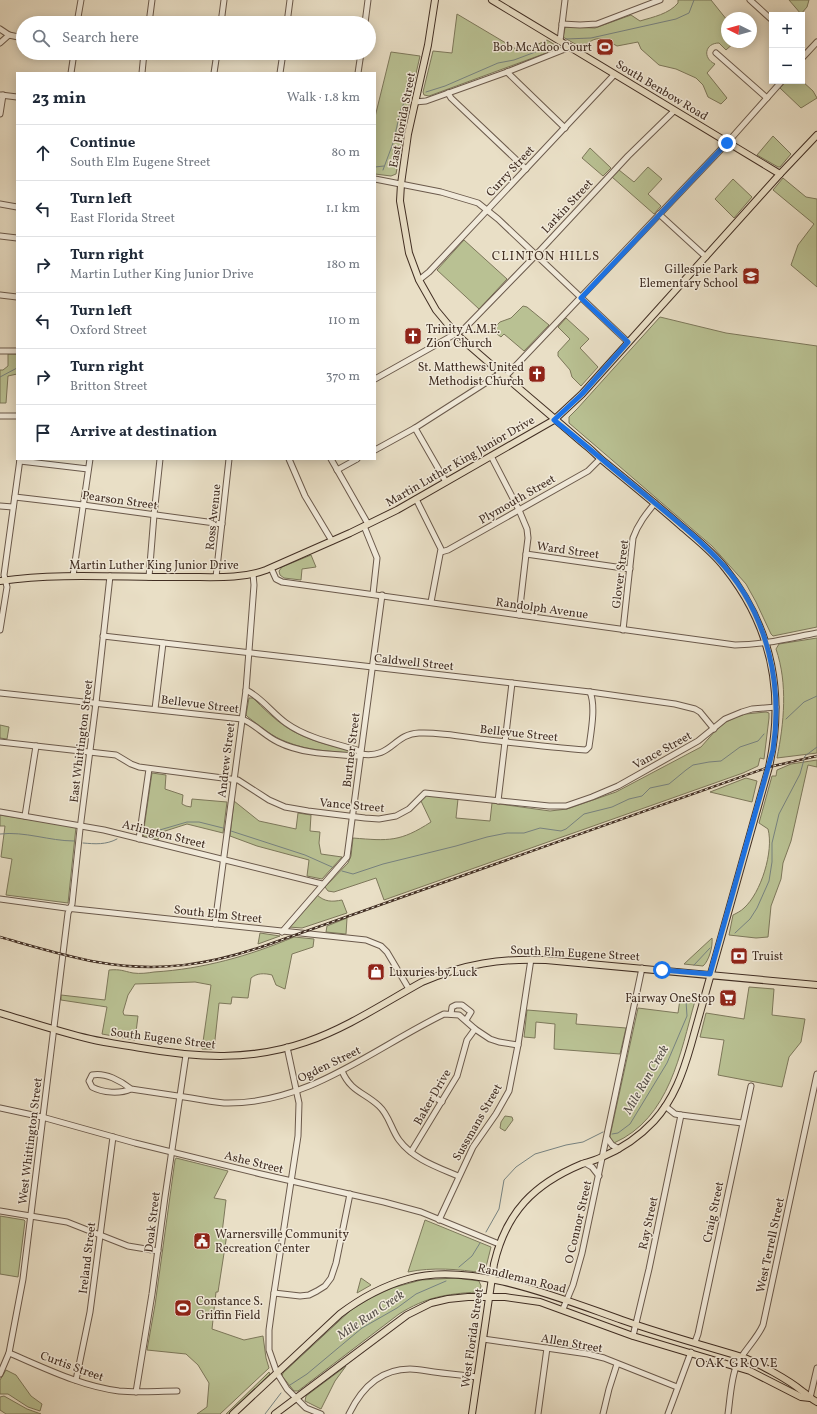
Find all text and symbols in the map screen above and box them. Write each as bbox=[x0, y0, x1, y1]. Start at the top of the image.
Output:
north arrow bbox=[721, 12, 757, 48]
map controls bbox=[769, 12, 805, 84]
button: + bbox=[769, 12, 805, 48]
search box bbox=[16, 16, 376, 60]
icon: search bbox=[30, 27, 52, 49]
text: Search here bbox=[62, 28, 139, 49]
sports icon: Bob McAdoo Court bbox=[595, 37, 615, 57]
place label: Bob McAdoo Court bbox=[493, 40, 592, 56]
button: − bbox=[769, 48, 805, 84]
street label: South Benbow Road bbox=[612, 57, 711, 125]
street label: East Florida Street bbox=[386, 71, 420, 169]
text: 23 min bbox=[32, 87, 86, 110]
text: Walk · 1.8 km bbox=[287, 89, 360, 107]
text: Continue bbox=[70, 133, 135, 154]
route end bbox=[718, 134, 736, 152]
icon: ahead bbox=[32, 142, 54, 164]
street label: Curry Street bbox=[483, 143, 539, 201]
text: 80 m bbox=[331, 144, 360, 162]
text: South Elm Eugene Street bbox=[70, 154, 211, 172]
street label: Larkin Street bbox=[538, 176, 597, 237]
text: Turn left bbox=[70, 189, 132, 210]
icon: left bbox=[32, 198, 54, 220]
text: 1.1 km bbox=[326, 200, 360, 218]
text: East Florida Street bbox=[70, 210, 175, 228]
text: Turn right bbox=[70, 245, 144, 266]
district label: CLINTON HILLS bbox=[492, 248, 600, 266]
icon: right bbox=[32, 254, 54, 276]
text: 180 m bbox=[326, 256, 360, 274]
place label: Gillespie Park Elementary School bbox=[639, 262, 738, 292]
text: Martin Luther King Junior Drive bbox=[70, 266, 254, 284]
school or university icon: Gillespie Park Elementary School bbox=[741, 266, 761, 286]
text: Turn left bbox=[70, 301, 132, 322]
icon: left bbox=[32, 310, 54, 332]
text: 110 m bbox=[328, 312, 360, 330]
text: Oxford Street bbox=[70, 322, 147, 340]
place label: Trinity A.M.E. Zion Church bbox=[426, 322, 500, 352]
church icon: Trinity A.M.E. Zion Church bbox=[403, 326, 423, 346]
text: Turn right bbox=[70, 357, 144, 378]
place label: St. Matthews United Methodist Church bbox=[418, 360, 524, 390]
church icon: St. Matthews United Methodist Church bbox=[527, 364, 547, 384]
icon: right bbox=[32, 366, 54, 388]
text: 370 m bbox=[326, 368, 360, 386]
text: Britton Street bbox=[70, 378, 148, 396]
street label: Martin Luther King Junior Drive bbox=[383, 412, 538, 511]
icon: arrive bbox=[32, 422, 54, 444]
text: Arrive at destination bbox=[70, 422, 217, 443]
street label: Plymouth Street bbox=[476, 471, 559, 528]
street label: Ross Avenue bbox=[203, 483, 225, 551]
street label: Pearson Street bbox=[81, 488, 159, 514]
street label: Ward Street bbox=[536, 539, 600, 563]
street label: Glover Street bbox=[609, 539, 633, 610]
street label: Martin Luther King Junior Drive bbox=[69, 558, 239, 574]
street label: Randolph Avenue bbox=[494, 595, 590, 623]
street label: Caldwell Street bbox=[373, 651, 455, 675]
street label: East Whittington Street bbox=[66, 679, 97, 804]
street label: Bellevue Street bbox=[160, 692, 240, 718]
street label: Burtner Street bbox=[339, 712, 365, 788]
street label: Andrew Street bbox=[214, 722, 240, 799]
street label: Bellevue Street bbox=[479, 722, 559, 746]
street label: Vance Street bbox=[630, 728, 695, 774]
street label: Vance Street bbox=[319, 795, 385, 817]
street label: Arlington Street bbox=[120, 817, 207, 853]
street label: South Elm Street bbox=[173, 902, 263, 928]
street label: South Elm Eugene Street bbox=[510, 943, 640, 965]
bank icon: Truist bbox=[729, 946, 749, 966]
place label: Truist bbox=[752, 949, 783, 965]
route start bbox=[653, 961, 671, 979]
shop icon: Luxuries by Luck bbox=[366, 962, 386, 982]
place label: Luxuries by Luck bbox=[389, 965, 478, 981]
supermarket icon: Fairway OneStop bbox=[718, 988, 738, 1008]
place label: Fairway OneStop bbox=[625, 991, 715, 1007]
street label: South Eugene Street bbox=[109, 1025, 216, 1053]
water label: Mile Run Creek bbox=[619, 1042, 674, 1119]
street label: Ogden Street bbox=[295, 1043, 364, 1087]
street label: Baker Drive bbox=[410, 1066, 456, 1128]
street label: West Whittington Street bbox=[15, 1077, 47, 1205]
street label: Sussmans Street bbox=[449, 1081, 506, 1164]
street label: Ashe Street bbox=[223, 1148, 285, 1178]
street label: O Connor Street bbox=[562, 1179, 596, 1265]
street label: Craig Street bbox=[700, 1180, 728, 1244]
street label: Doak Street bbox=[141, 1191, 165, 1254]
street label: Ray Street bbox=[636, 1195, 662, 1251]
street label: West Terrell Street bbox=[753, 1196, 789, 1294]
street label: Ireland Street bbox=[76, 1221, 100, 1295]
place label: Warnersville Community Recreation Center bbox=[215, 1227, 349, 1257]
public building icon: Warnersville Community Recreation Center bbox=[192, 1231, 212, 1251]
street label: Randleman Road bbox=[476, 1260, 568, 1298]
water label: Mile Run Creek bbox=[333, 1287, 408, 1345]
street label: West Florida Street bbox=[458, 1287, 488, 1389]
place label: Constance S. Griffin Field bbox=[196, 1294, 263, 1324]
sports icon: Constance S. Griffin Field bbox=[173, 1298, 193, 1318]
street label: Allen Street bbox=[540, 1331, 604, 1357]
street label: Curtis Street bbox=[38, 1348, 106, 1386]
district label: OAK GROVE bbox=[695, 1355, 779, 1373]

